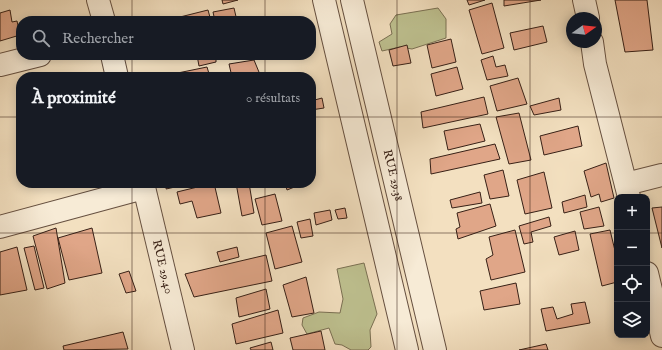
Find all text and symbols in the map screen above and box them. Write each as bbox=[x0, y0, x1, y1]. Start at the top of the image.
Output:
north arrow bbox=[566, 12, 602, 48]
search box bbox=[16, 16, 316, 60]
icon: search bbox=[30, 27, 52, 49]
text: Rechercher bbox=[62, 29, 134, 48]
text: À proximité bbox=[32, 88, 116, 109]
text: 0 résultats bbox=[246, 90, 300, 107]
street label: RUE 29.38 bbox=[380, 148, 407, 203]
map controls bbox=[614, 194, 650, 338]
button: + bbox=[614, 194, 650, 230]
button: − bbox=[614, 230, 650, 266]
street label: RUE 29.40 bbox=[149, 238, 177, 295]
button: locate bbox=[614, 266, 650, 302]
button: layers bbox=[614, 302, 650, 338]

